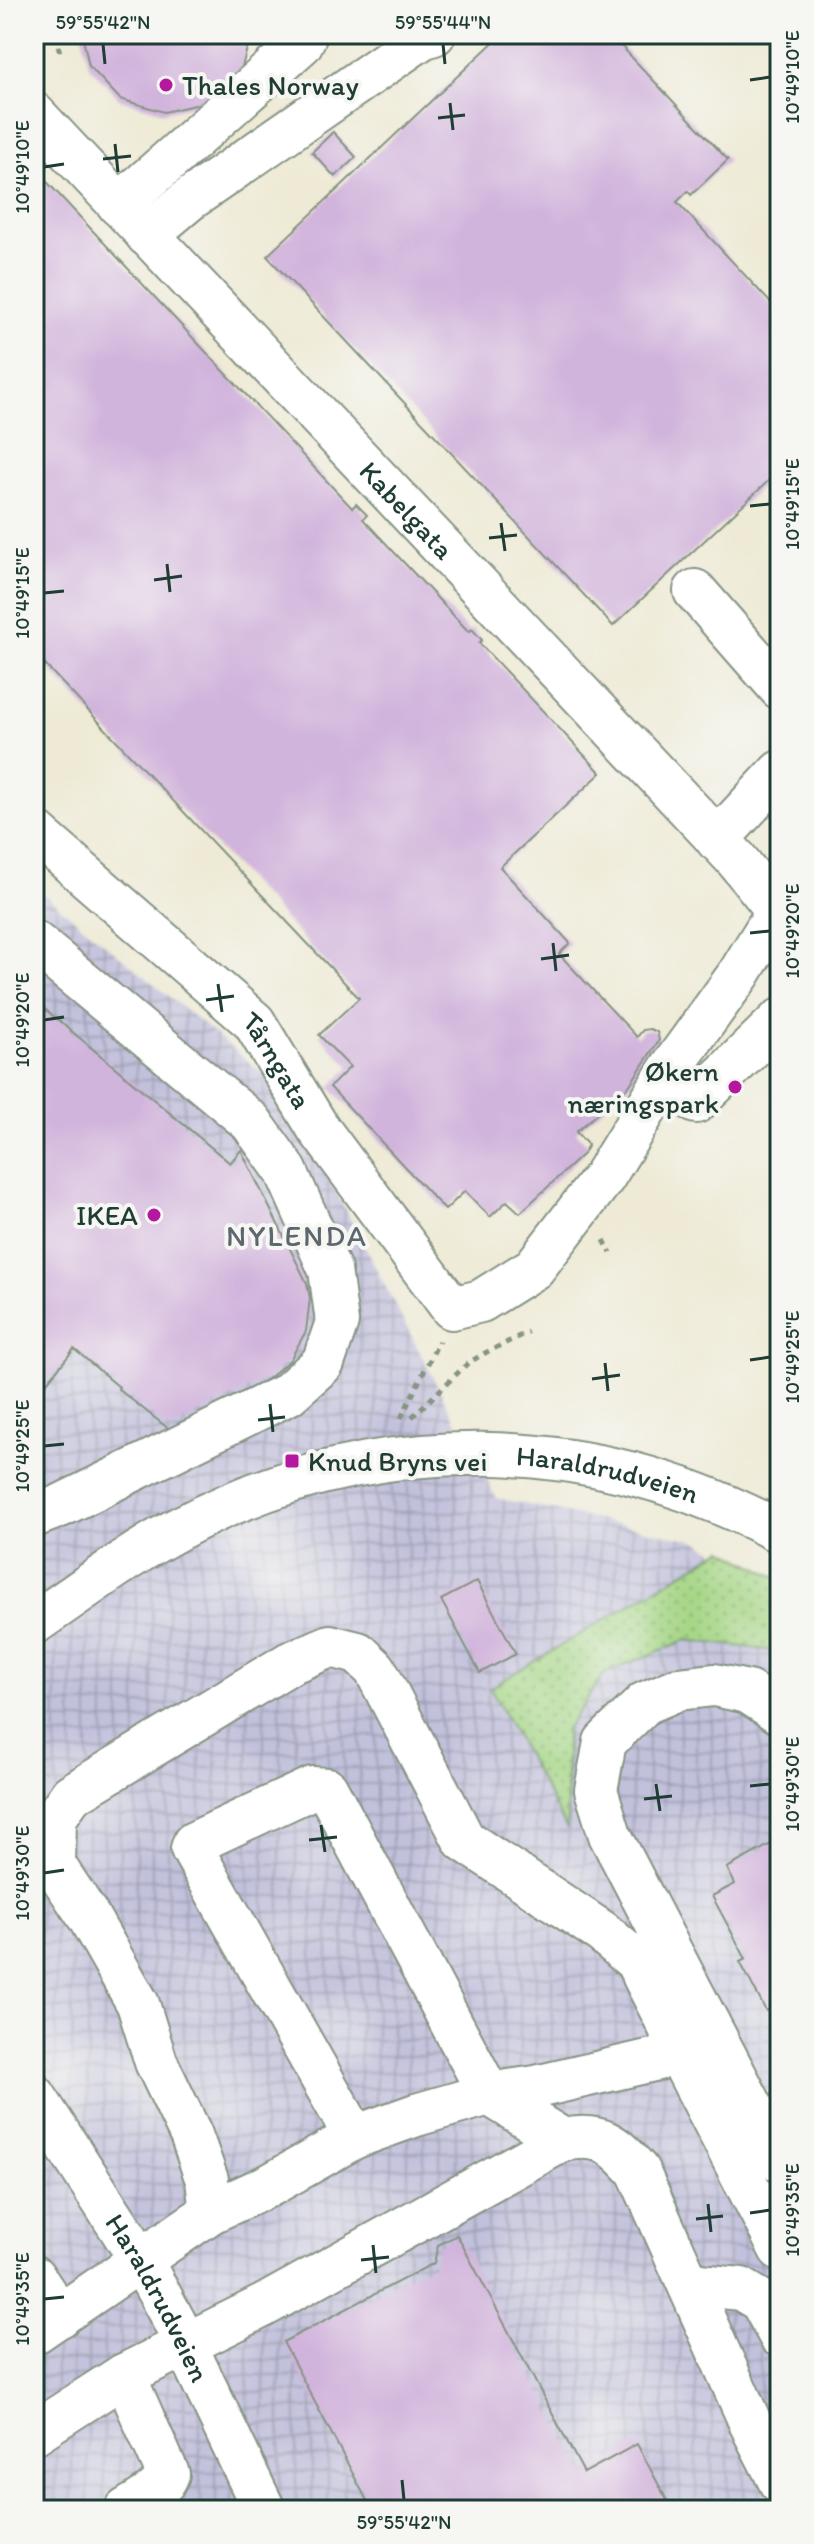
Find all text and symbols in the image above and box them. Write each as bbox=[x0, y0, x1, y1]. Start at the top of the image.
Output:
text: 59°55'42"N bbox=[56, 10, 150, 34]
text: 59°55'44"N bbox=[395, 10, 491, 34]
text: 10°49'10"E bbox=[780, 30, 804, 124]
place label: Thales Norway bbox=[182, 68, 359, 102]
marker: Thales Norway bbox=[157, 76, 175, 94]
text: 10°49'10"E bbox=[10, 120, 34, 214]
street label: Kabelgata bbox=[353, 454, 462, 566]
text: 10°49'15"E bbox=[780, 458, 804, 550]
text: 10°49'15"E bbox=[10, 547, 34, 639]
text: 10°49'20"E bbox=[780, 884, 804, 978]
text: 10°49'20"E bbox=[10, 973, 34, 1067]
street label: Tårngata bbox=[236, 1003, 319, 1115]
place label: Økern næringspark bbox=[568, 1054, 719, 1120]
marker: Økern næringspark bbox=[726, 1078, 744, 1096]
place label: IKEA bbox=[76, 1198, 138, 1232]
marker: IKEA bbox=[145, 1206, 163, 1224]
district label: NYLENDA bbox=[226, 1217, 368, 1254]
text: 10°49'25"E bbox=[780, 1310, 804, 1404]
text: 10°49'25"E bbox=[10, 1399, 34, 1493]
street label: Haraldrudveien bbox=[515, 1438, 704, 1511]
place label: Knud Bryns vei bbox=[308, 1444, 487, 1478]
marker: Knud Bryns vei bbox=[283, 1452, 301, 1470]
text: 10°49'30"E bbox=[780, 1736, 804, 1832]
text: 10°49'30"E bbox=[10, 1825, 34, 1921]
text: 10°49'35"E bbox=[780, 2163, 804, 2257]
street label: Haraldrudveien bbox=[98, 2207, 218, 2387]
text: 10°49'35"E bbox=[10, 2252, 34, 2346]
text: 59°55'42"N bbox=[357, 2510, 451, 2534]

